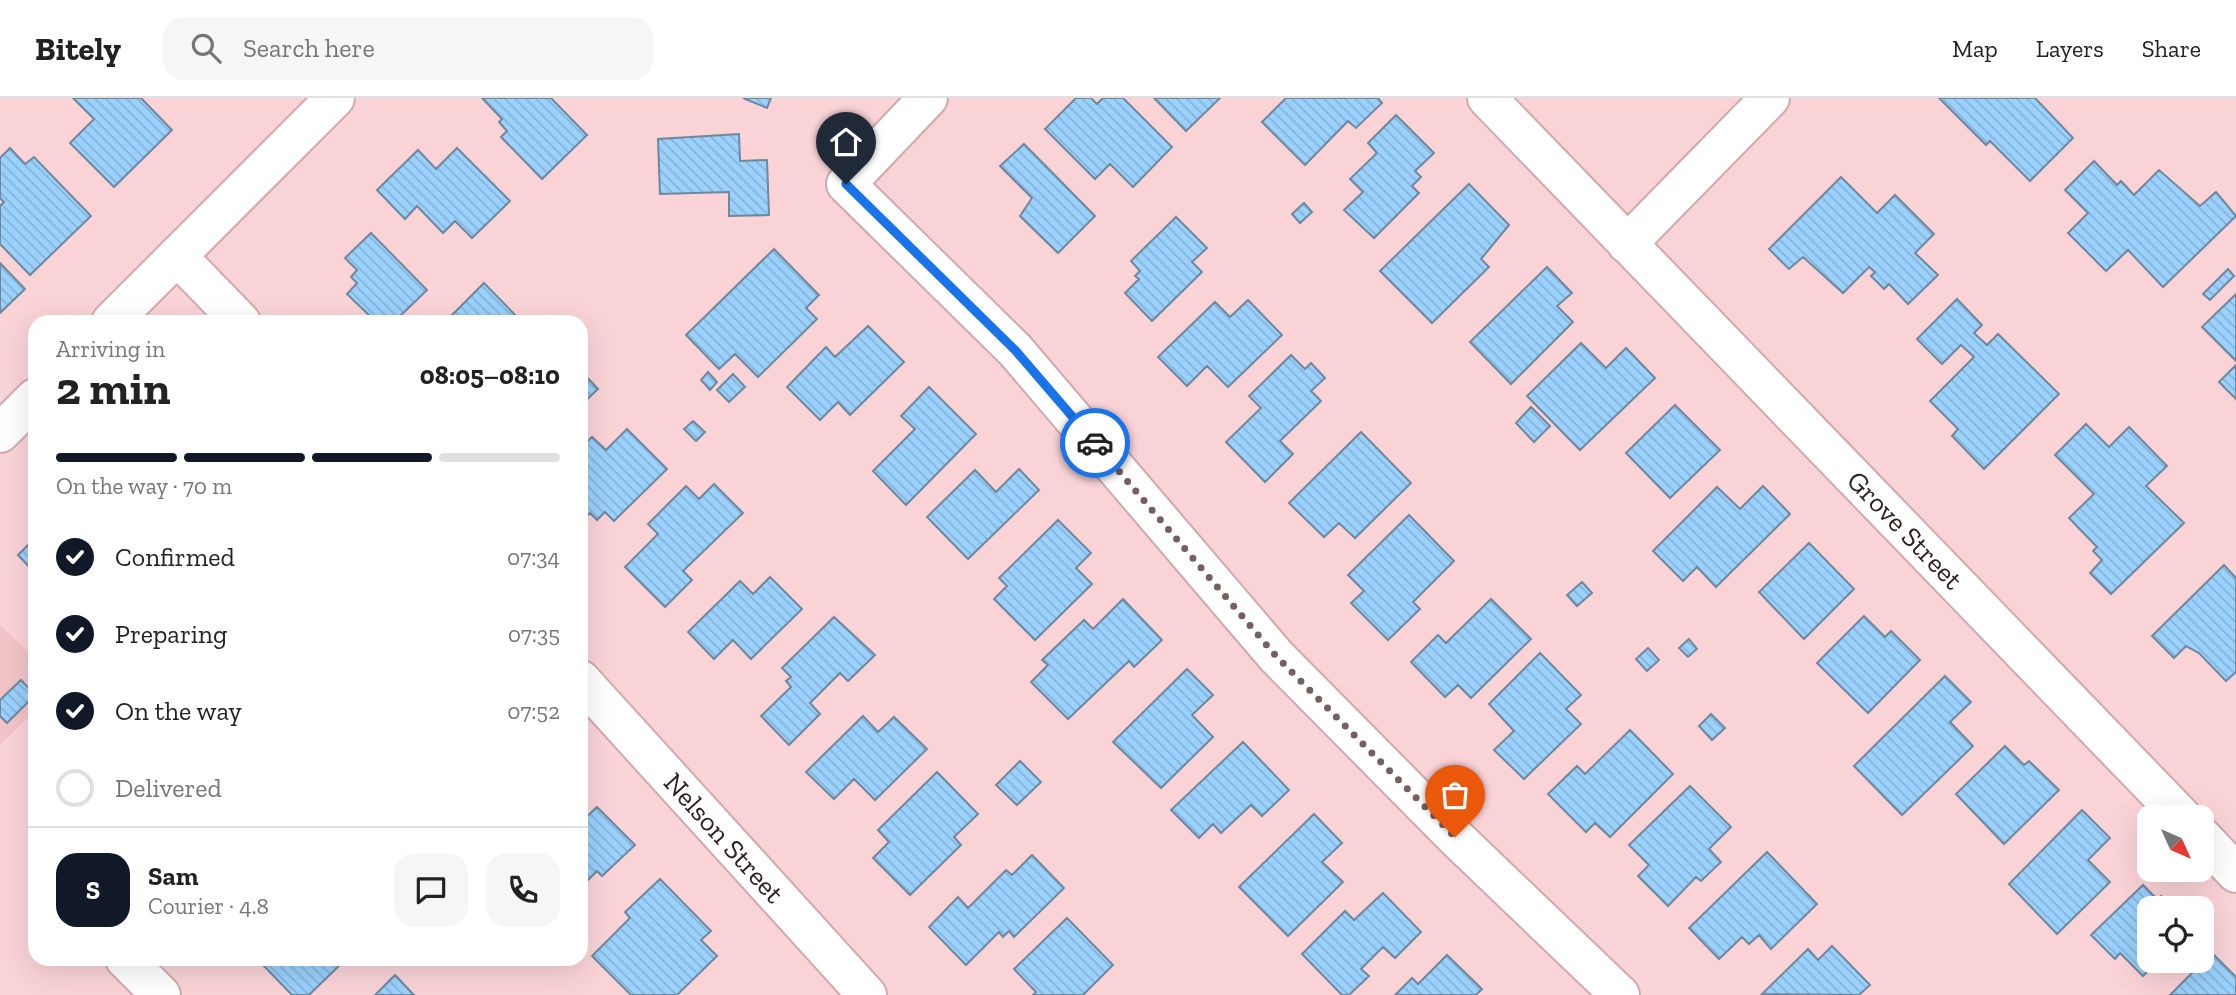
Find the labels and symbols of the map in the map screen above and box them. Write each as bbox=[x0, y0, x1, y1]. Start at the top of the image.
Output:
pin bbox=[816, 112, 876, 184]
courier bbox=[1060, 408, 1130, 478]
street label: Grove Street bbox=[1840, 464, 1970, 597]
pin bbox=[1425, 765, 1485, 837]
street label: Nelson Street bbox=[657, 766, 791, 910]
north arrow bbox=[2137, 805, 2214, 882]

